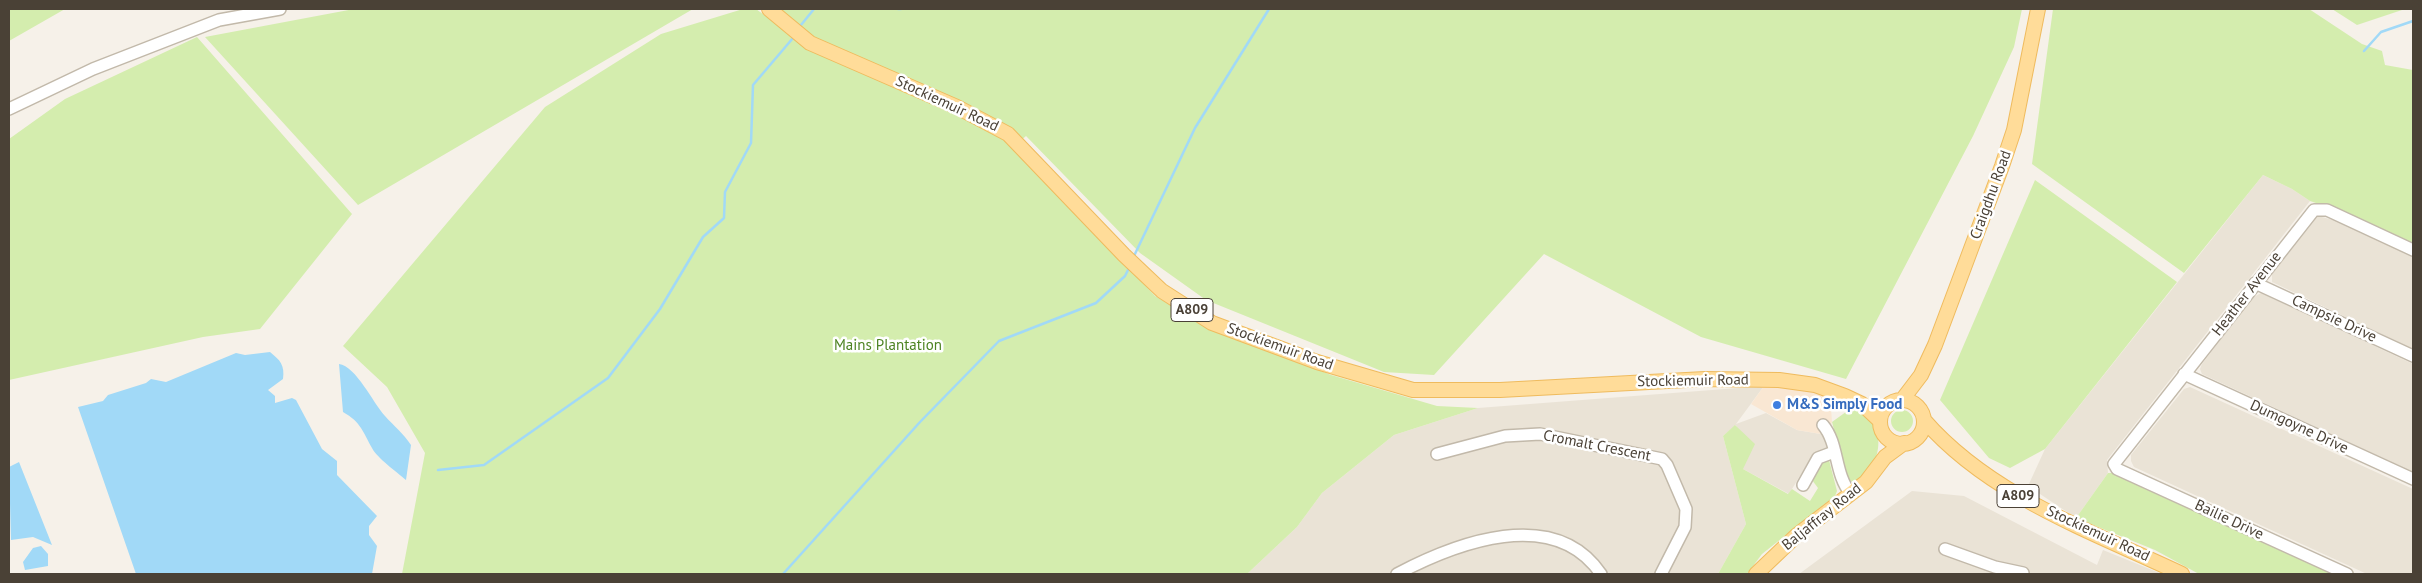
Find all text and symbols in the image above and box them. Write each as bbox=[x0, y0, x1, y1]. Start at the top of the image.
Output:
street label: Stockiemuir Road bbox=[893, 72, 1001, 136]
street label: Craigdhu Road bbox=[1967, 148, 2015, 242]
street label: Heather Avenue bbox=[2209, 248, 2285, 340]
street label: Campsie Drive bbox=[2289, 291, 2379, 347]
road number: A809 bbox=[1171, 298, 1213, 322]
street label: Stockiemuir Road bbox=[1224, 319, 1336, 375]
park label: Mains Plantation bbox=[834, 337, 942, 355]
street label: Stockiemuir Road bbox=[1637, 371, 1749, 391]
place label: M&S Simply Food bbox=[1787, 396, 1902, 414]
street label: Dumgoyne Drive bbox=[2247, 396, 2351, 458]
marker: M&S Simply Food bbox=[1771, 399, 1783, 411]
street label: Cromalt Crescent bbox=[1542, 427, 1652, 465]
street label: Baljaffray Road bbox=[1779, 480, 1865, 554]
road number: A809 bbox=[1997, 484, 2039, 508]
street label: Bailie Drive bbox=[2192, 496, 2266, 544]
street label: Stockiemuir Road bbox=[2044, 502, 2152, 566]

